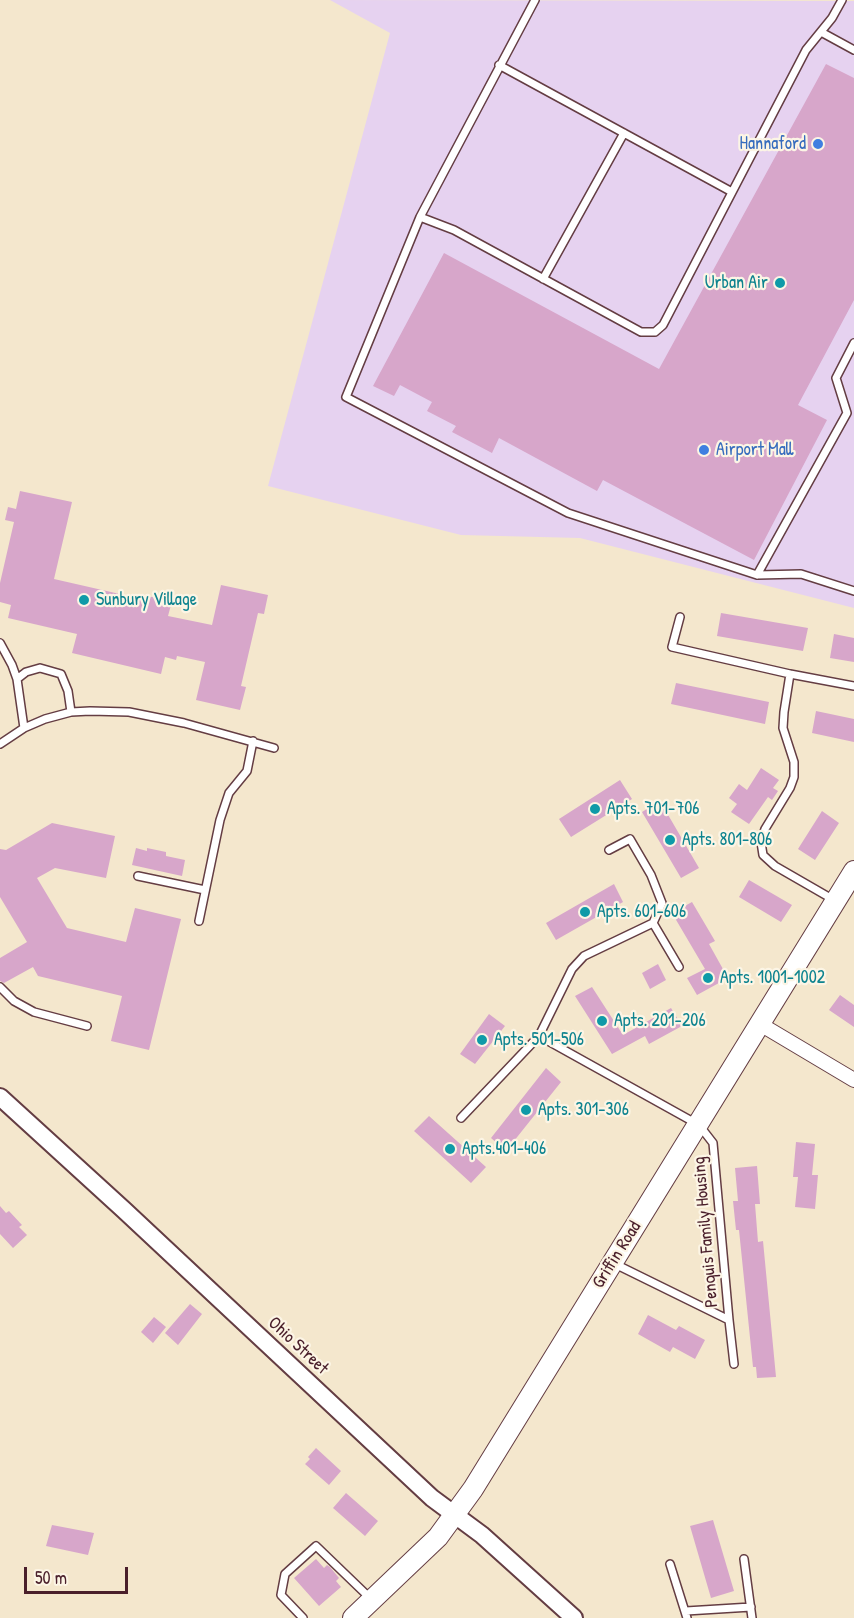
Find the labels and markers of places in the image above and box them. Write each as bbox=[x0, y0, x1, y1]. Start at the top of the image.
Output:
place label: Hannaford bbox=[740, 133, 806, 155]
marker: Hannaford bbox=[811, 137, 825, 151]
place label: Urban Air bbox=[705, 272, 768, 294]
marker: Urban Air bbox=[773, 276, 787, 290]
place label: Airport Mall bbox=[716, 439, 793, 461]
marker: Airport Mall bbox=[697, 443, 711, 457]
place label: Sunbury Village bbox=[96, 589, 197, 611]
marker: Sunbury Village bbox=[77, 593, 91, 607]
place label: Apts. 701-706 bbox=[607, 798, 700, 820]
marker: Apts. 701-706 bbox=[588, 802, 602, 816]
place label: Apts. 801-806 bbox=[682, 829, 772, 851]
marker: Apts. 801-806 bbox=[663, 833, 677, 847]
place label: Apts. 601-606 bbox=[597, 901, 686, 923]
marker: Apts. 601-606 bbox=[578, 905, 592, 919]
place label: Apts. 1001-1002 bbox=[720, 967, 825, 989]
marker: Apts. 1001-1002 bbox=[701, 971, 715, 985]
place label: Apts. 201-206 bbox=[614, 1010, 706, 1032]
marker: Apts. 201-206 bbox=[595, 1014, 609, 1028]
place label: Apts. 501-506 bbox=[494, 1029, 584, 1051]
marker: Apts. 501-506 bbox=[475, 1033, 489, 1047]
place label: Apts. 301-306 bbox=[538, 1099, 629, 1121]
marker: Apts. 301-306 bbox=[519, 1103, 533, 1117]
place label: Apts.401-406 bbox=[462, 1138, 546, 1160]
marker: Apts.401-406 bbox=[443, 1142, 457, 1156]

